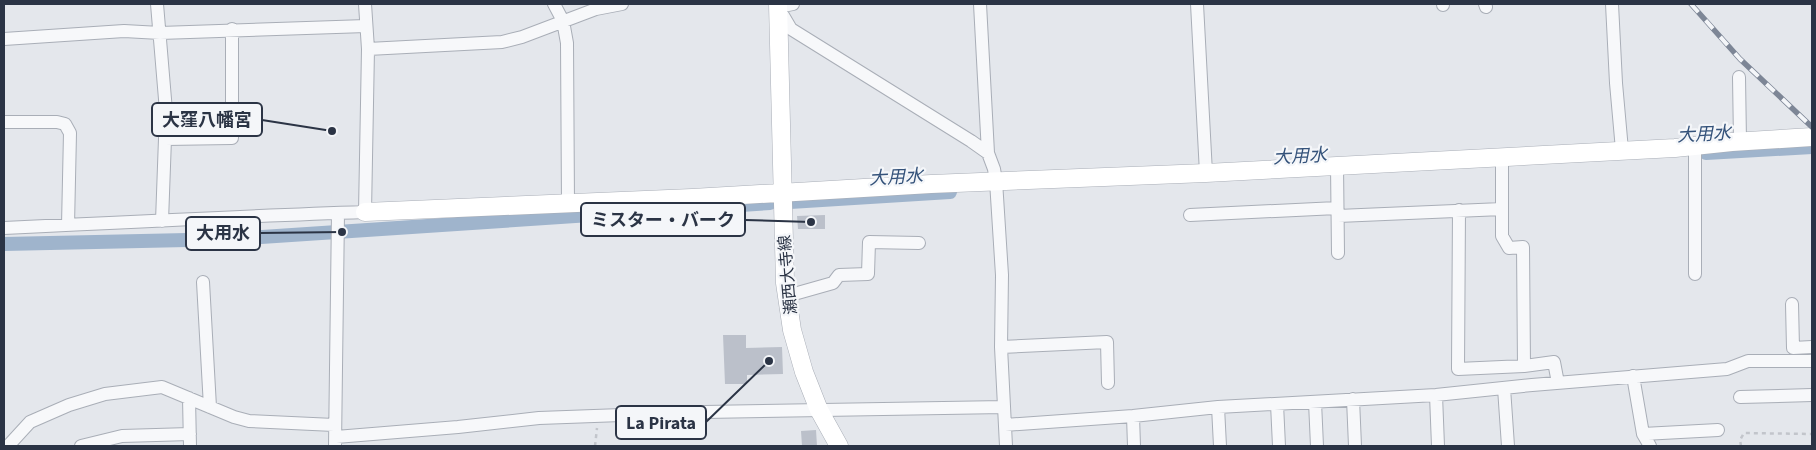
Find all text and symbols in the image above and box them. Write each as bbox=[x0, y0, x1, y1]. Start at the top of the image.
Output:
callout: 大窪八幡宮 bbox=[152, 103, 262, 136]
text: 大窪八幡宮 bbox=[162, 108, 252, 133]
water label: 大用水 bbox=[1676, 120, 1734, 148]
water label: 大用水 bbox=[1272, 142, 1330, 170]
water label: 大用水 bbox=[868, 163, 926, 191]
callout: ミスター・バーク bbox=[581, 203, 745, 236]
text: ミスター・バーク bbox=[591, 208, 735, 233]
callout: 大用水 bbox=[186, 217, 260, 250]
text: 大用水 bbox=[196, 221, 250, 246]
street label: 瀬西大寺線 bbox=[774, 234, 802, 316]
callout: La Pirata bbox=[616, 406, 706, 439]
text: La Pirata bbox=[626, 411, 696, 436]

